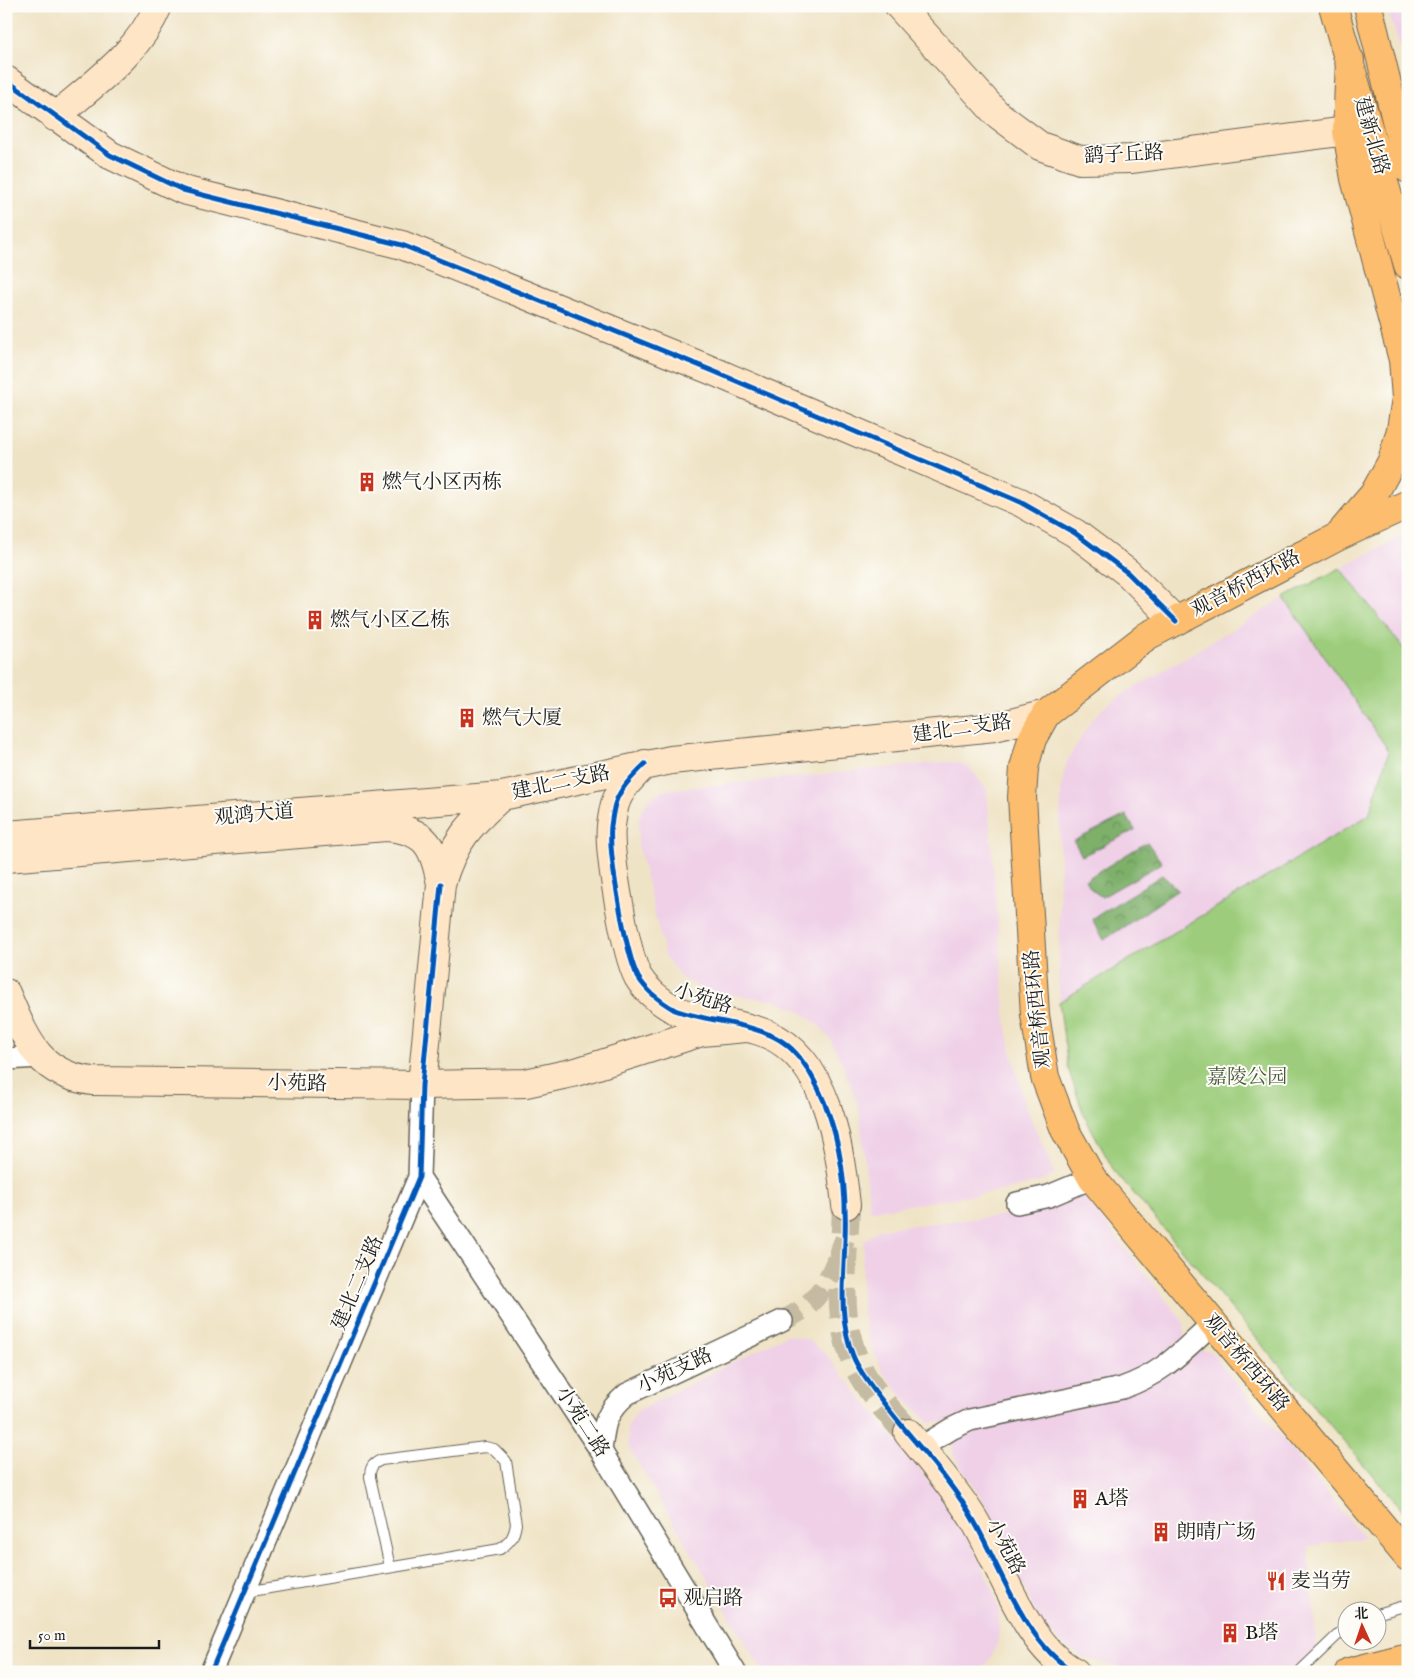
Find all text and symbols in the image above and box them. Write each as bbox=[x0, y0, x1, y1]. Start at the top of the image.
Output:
street label: 建新北路 bbox=[1348, 94, 1394, 178]
street label: 鹞子丘路 bbox=[1083, 140, 1165, 170]
place label: 燃气小区丙栋 bbox=[382, 470, 502, 495]
building icon: 燃气小区丙栋 bbox=[356, 471, 378, 493]
street label: 观音桥西环路 bbox=[1187, 545, 1305, 623]
place label: 燃气小区乙栋 bbox=[330, 608, 450, 633]
building icon: 燃气小区乙栋 bbox=[304, 609, 326, 631]
place label: 燃气大厦 bbox=[482, 706, 562, 731]
building icon: 燃气大厦 bbox=[456, 707, 478, 729]
street label: 建北二支路 bbox=[911, 710, 1013, 748]
street label: 建北二支路 bbox=[509, 760, 613, 806]
street label: 观鸿大道 bbox=[213, 799, 295, 831]
street label: 观音桥西环路 bbox=[1019, 948, 1057, 1070]
street label: 小苑路 bbox=[671, 978, 735, 1020]
park label: 嘉陵公园 bbox=[1207, 1065, 1287, 1090]
street label: 小苑路 bbox=[267, 1071, 327, 1097]
street label: 建北二支路 bbox=[327, 1232, 389, 1334]
street label: 观音桥西环路 bbox=[1198, 1309, 1294, 1417]
street label: 小苑支路 bbox=[633, 1343, 717, 1399]
street label: 小苑二路 bbox=[550, 1382, 614, 1462]
place label: A塔 bbox=[1094, 1487, 1129, 1512]
building icon: A塔 bbox=[1069, 1488, 1091, 1510]
street label: 小苑路 bbox=[980, 1515, 1030, 1579]
place label: 朗晴广场 bbox=[1176, 1520, 1256, 1545]
building icon: 朗晴广场 bbox=[1150, 1521, 1172, 1543]
place label: 麦当劳 bbox=[1291, 1569, 1351, 1594]
restaurant icon: 麦当劳 bbox=[1265, 1570, 1287, 1592]
place label: 观启路 bbox=[683, 1586, 743, 1611]
bus stop icon: 观启路 bbox=[657, 1587, 679, 1609]
north arrow bbox=[1336, 1600, 1386, 1650]
text: 北 bbox=[1354, 1605, 1369, 1623]
scale bar bbox=[30, 1618, 159, 1650]
place label: B塔 bbox=[1245, 1621, 1278, 1646]
building icon: B塔 bbox=[1219, 1622, 1241, 1644]
text: 50 m bbox=[38, 1626, 66, 1645]

